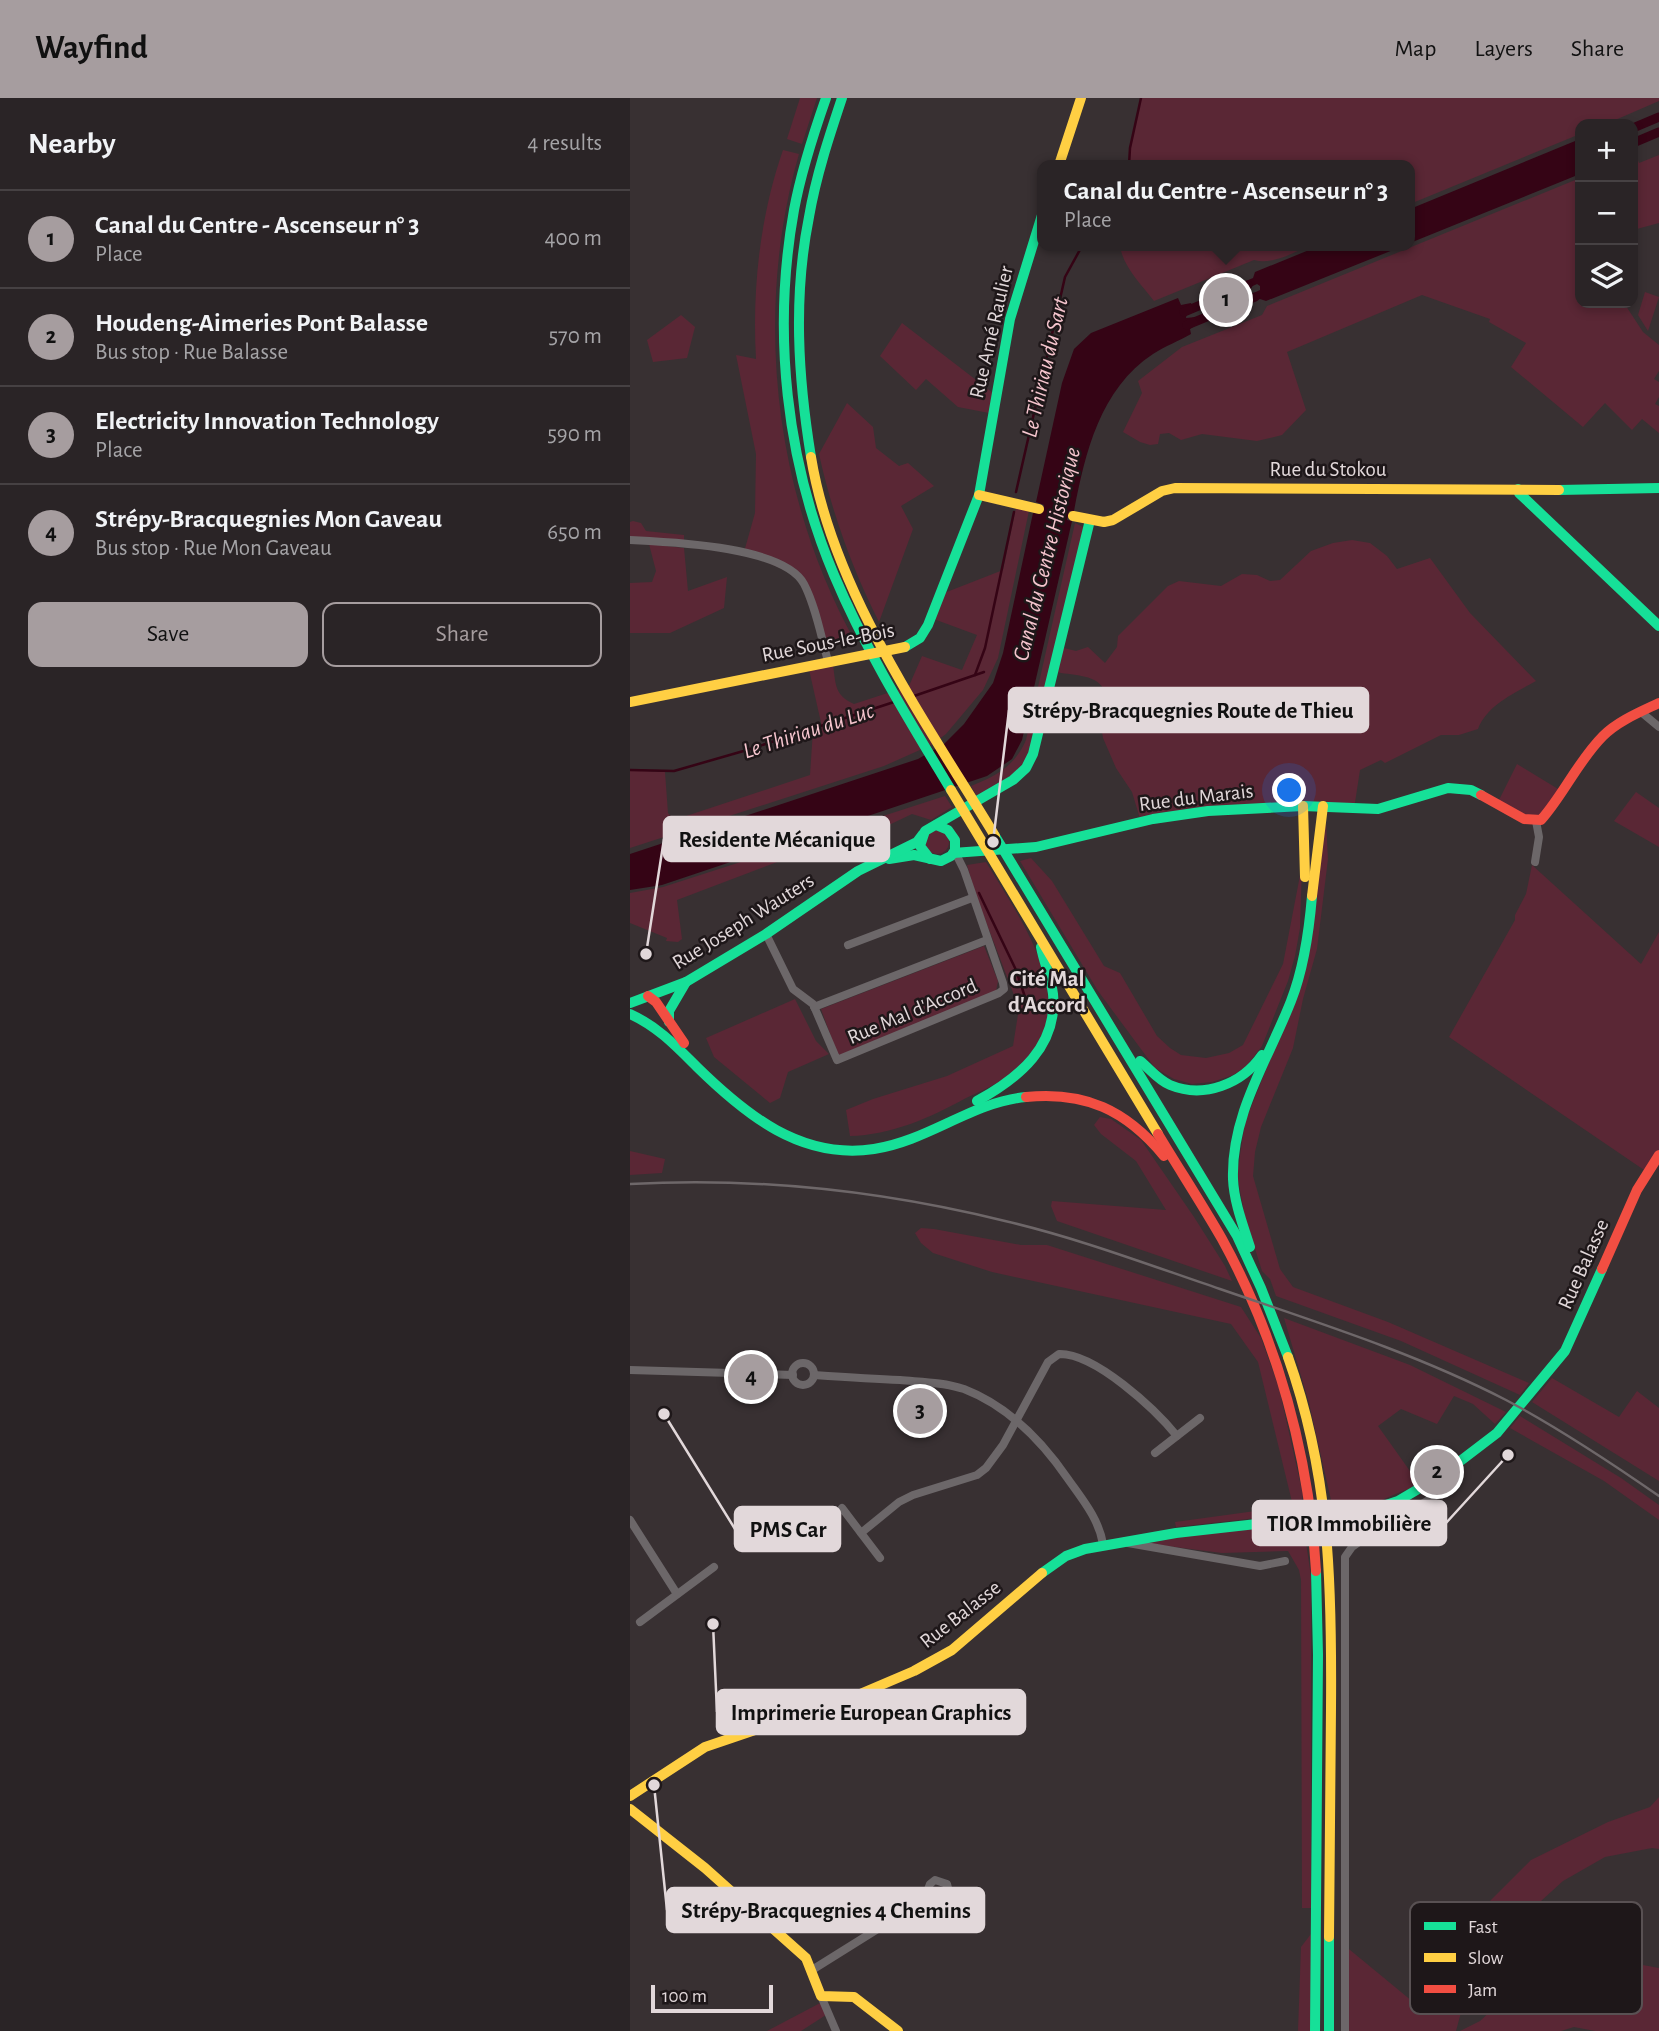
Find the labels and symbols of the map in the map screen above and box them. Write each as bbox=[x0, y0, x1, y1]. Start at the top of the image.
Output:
street label: Rue Amé Raulier bbox=[966, 264, 1017, 400]
pin: 1 bbox=[1203, 274, 1249, 326]
water label: Le Thiriau du Sart bbox=[1018, 294, 1073, 440]
water label: Canal du Centre Historique bbox=[1010, 445, 1085, 663]
street label: Rue du Stokou bbox=[1269, 459, 1387, 480]
street label: Rue Sous-le-Bois bbox=[760, 619, 896, 666]
callout: Strépy-Bracquegnies Route de Thieu bbox=[1009, 688, 1368, 732]
water label: Le Thiriau du Luc bbox=[740, 699, 877, 763]
text: Strépy-Bracquegnies Route de Thieu bbox=[1022, 700, 1354, 723]
your location bbox=[1272, 773, 1306, 807]
street label: Rue du Marais bbox=[1138, 780, 1254, 815]
callout: Residente Mécanique bbox=[664, 817, 889, 861]
text: Residente Mécanique bbox=[679, 829, 876, 852]
street label: Rue Joseph Wauters bbox=[669, 869, 818, 973]
district label: Cité Mal d'Accord bbox=[1008, 968, 1086, 1017]
street label: Rue Mal d'Accord bbox=[844, 975, 980, 1048]
street label: Rue Balasse bbox=[1554, 1216, 1613, 1312]
pin: 4 bbox=[728, 1351, 774, 1403]
pin: 3 bbox=[897, 1385, 943, 1437]
pin: 2 bbox=[1414, 1446, 1460, 1498]
callout: TIOR Immobilière bbox=[1253, 1501, 1446, 1545]
callout: PMS Car bbox=[735, 1507, 840, 1551]
text: TIOR Immobilière bbox=[1267, 1513, 1431, 1536]
text: PMS Car bbox=[750, 1519, 826, 1542]
street label: Rue Balasse bbox=[916, 1577, 1005, 1652]
callout: Imprimerie European Graphics bbox=[717, 1690, 1025, 1734]
text: Imprimerie European Graphics bbox=[731, 1702, 1011, 1725]
callout: Strépy-Bracquegnies 4 Chemins bbox=[667, 1888, 984, 1932]
text: Strépy-Bracquegnies 4 Chemins bbox=[681, 1900, 971, 1923]
legend bbox=[1410, 1902, 1642, 2014]
text: Fast bbox=[1468, 1918, 1498, 1937]
text: Slow bbox=[1468, 1949, 1504, 1968]
text: Jam bbox=[1468, 1981, 1497, 2000]
scale bar bbox=[651, 1982, 774, 2014]

